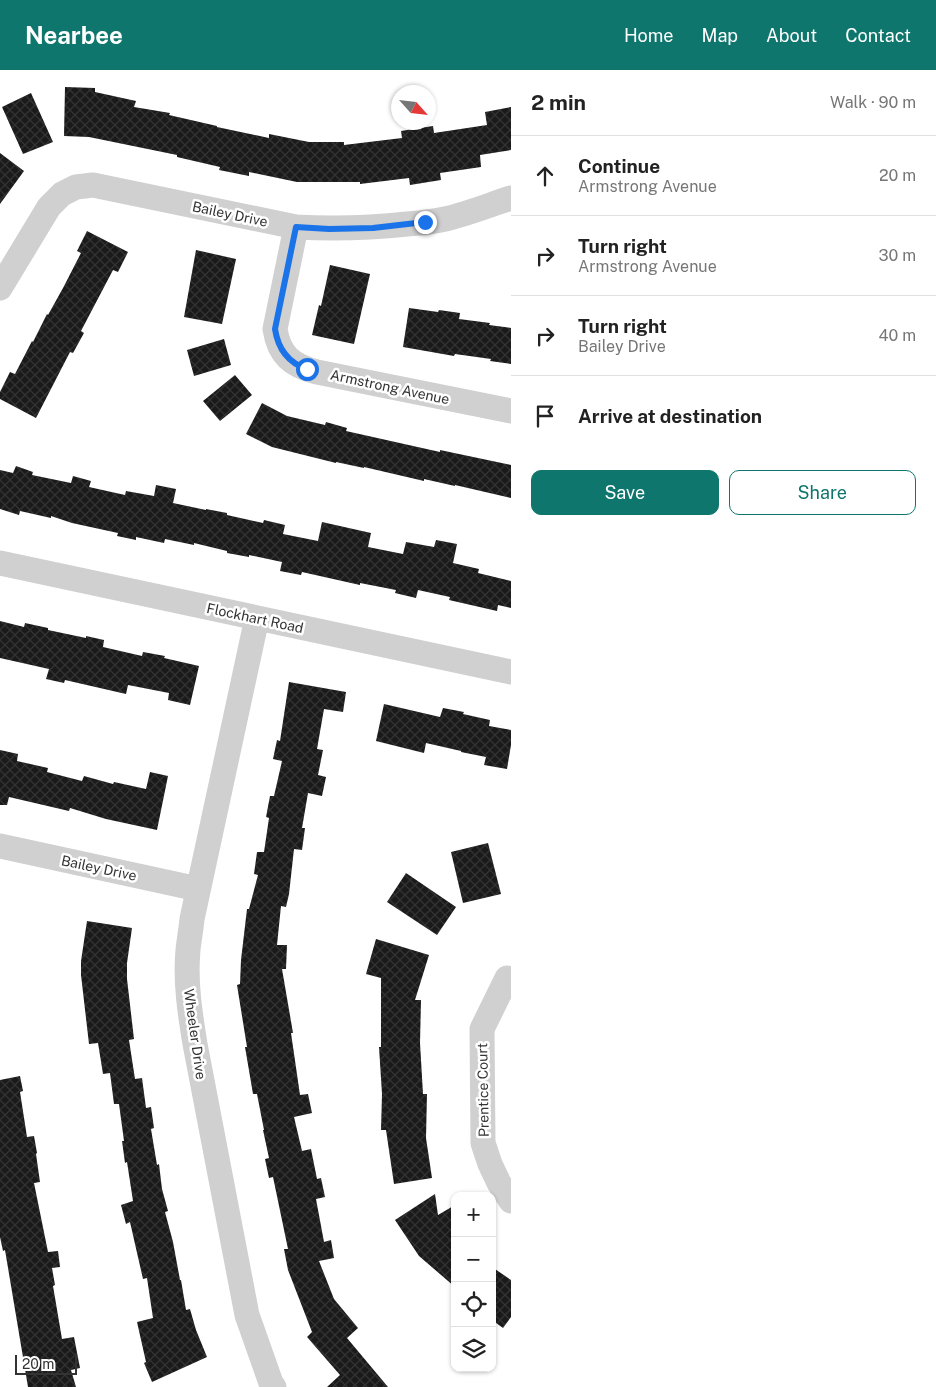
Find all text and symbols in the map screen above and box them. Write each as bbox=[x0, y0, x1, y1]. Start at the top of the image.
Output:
text: Nearbee bbox=[25, 21, 123, 49]
text: Home bbox=[624, 25, 674, 46]
text: Map bbox=[702, 25, 738, 46]
text: About bbox=[766, 25, 817, 46]
text: Contact bbox=[845, 25, 911, 46]
north arrow bbox=[391, 85, 436, 130]
text: 2 min bbox=[531, 90, 586, 115]
text: Walk · 90 m bbox=[830, 93, 916, 112]
text: Continue bbox=[578, 155, 660, 177]
icon: ahead bbox=[531, 162, 559, 190]
text: 20 m bbox=[879, 166, 916, 185]
text: Armstrong Avenue bbox=[578, 177, 717, 196]
street label: Bailey Drive bbox=[191, 198, 269, 230]
route end bbox=[414, 211, 437, 234]
text: Turn right bbox=[578, 235, 667, 257]
icon: right bbox=[531, 242, 559, 270]
text: 30 m bbox=[879, 246, 916, 265]
text: Armstrong Avenue bbox=[578, 257, 717, 276]
text: Turn right bbox=[578, 315, 667, 337]
icon: right bbox=[531, 322, 559, 350]
text: 40 m bbox=[878, 326, 916, 345]
text: Bailey Drive bbox=[578, 337, 666, 356]
route start bbox=[296, 358, 319, 381]
street label: Armstrong Avenue bbox=[329, 367, 451, 407]
icon: arrive bbox=[531, 402, 559, 430]
text: Arrive at destination bbox=[578, 405, 762, 427]
button: Save bbox=[531, 470, 719, 515]
button: Share bbox=[729, 470, 916, 515]
street label: Flockhart Road bbox=[205, 600, 305, 636]
street label: Bailey Drive bbox=[60, 852, 138, 884]
street label: Wheeler Drive bbox=[181, 988, 209, 1080]
street label: Prentice Court bbox=[474, 1043, 492, 1137]
map controls bbox=[451, 1192, 496, 1372]
button: + bbox=[451, 1192, 496, 1237]
button: − bbox=[451, 1237, 496, 1282]
button: locate bbox=[451, 1282, 496, 1327]
button: layers bbox=[451, 1327, 496, 1372]
scale bar bbox=[15, 1352, 78, 1375]
text: 20 m bbox=[22, 1356, 54, 1372]

